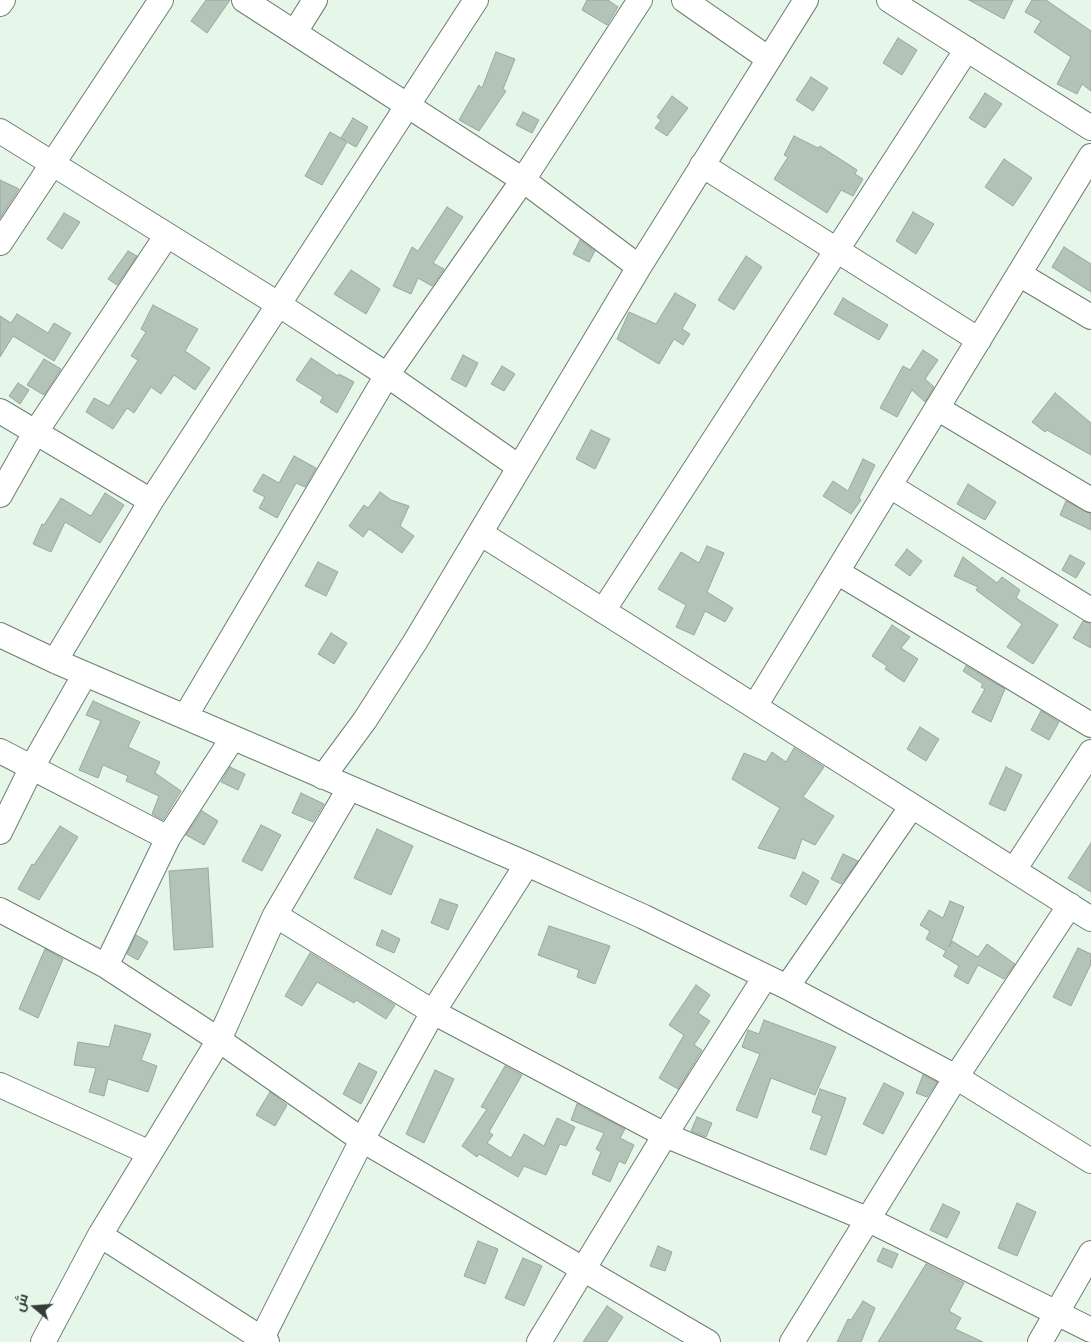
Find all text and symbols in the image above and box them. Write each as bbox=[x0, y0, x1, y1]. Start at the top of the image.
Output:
north arrow bbox=[10, 1282, 60, 1332]
text: ش bbox=[9, 1291, 32, 1314]

